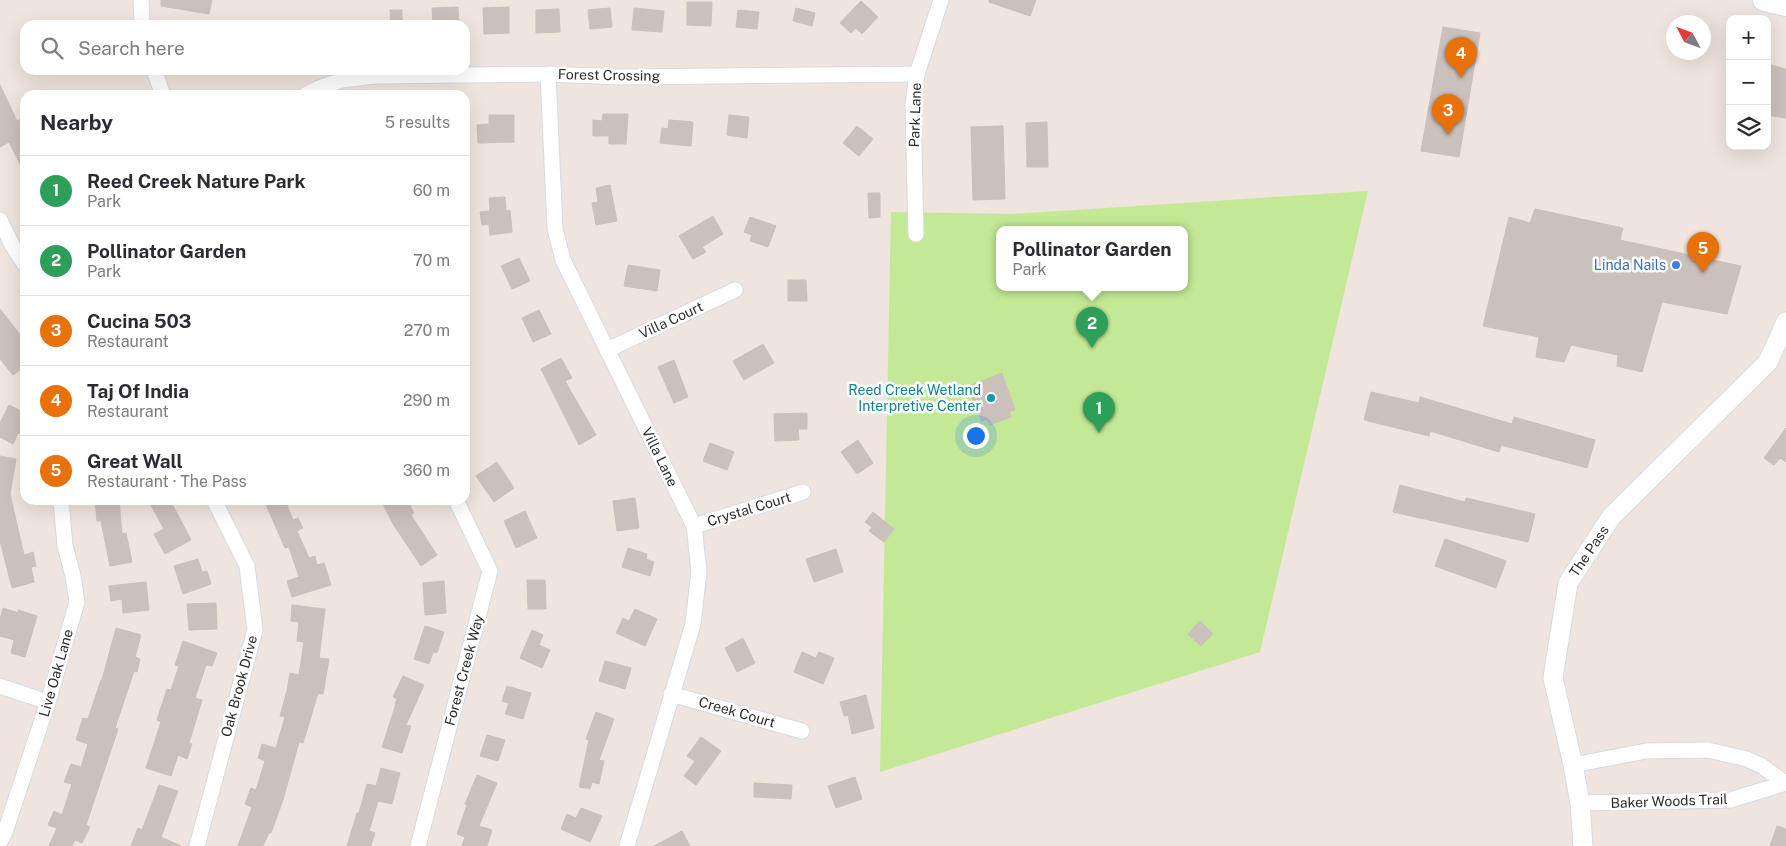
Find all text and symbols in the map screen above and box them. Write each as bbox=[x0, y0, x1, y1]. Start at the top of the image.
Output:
north arrow bbox=[1666, 15, 1711, 60]
map controls bbox=[1726, 15, 1771, 150]
button: + bbox=[1726, 15, 1771, 60]
search box bbox=[20, 20, 470, 75]
icon: search bbox=[38, 34, 66, 62]
text: Search here bbox=[78, 37, 185, 59]
pin: 4 bbox=[1445, 37, 1477, 78]
button: − bbox=[1726, 60, 1771, 105]
street label: Forest Crossing bbox=[558, 66, 661, 84]
street label: Park Lane bbox=[906, 82, 924, 148]
pin: 3 bbox=[1432, 94, 1464, 135]
button: layers bbox=[1726, 105, 1771, 150]
text: Nearby bbox=[40, 110, 113, 135]
text: 5 results bbox=[385, 113, 450, 132]
text: Reed Creek Nature Park bbox=[87, 170, 305, 192]
text: 1 bbox=[53, 181, 59, 200]
text: 60 m bbox=[413, 181, 450, 200]
text: Park bbox=[87, 192, 121, 211]
popup bbox=[996, 226, 1188, 291]
pin: 5 bbox=[1687, 232, 1719, 273]
text: Pollinator Garden bbox=[1012, 238, 1172, 260]
text: Pollinator Garden bbox=[87, 240, 246, 262]
text: 2 bbox=[51, 251, 61, 270]
text: 70 m bbox=[413, 251, 450, 270]
place label: Linda Nails bbox=[1594, 257, 1666, 273]
marker: Linda Nails bbox=[1670, 259, 1682, 271]
text: Park bbox=[1012, 260, 1046, 279]
text: Park bbox=[87, 262, 121, 281]
street label: Villa Court bbox=[636, 298, 706, 342]
pin: 2 bbox=[1076, 307, 1108, 348]
text: Cucina 503 bbox=[87, 310, 191, 332]
text: 3 bbox=[51, 321, 61, 340]
text: 270 m bbox=[404, 321, 450, 340]
text: Restaurant bbox=[87, 332, 169, 351]
text: Taj Of India bbox=[87, 380, 189, 402]
place label: Reed Creek Wetland Interpretive Center bbox=[848, 382, 981, 414]
text: 4 bbox=[51, 391, 61, 410]
text: 290 m bbox=[403, 391, 450, 410]
marker: Reed Creek Wetland Interpretive Center bbox=[985, 392, 997, 404]
pin: 1 bbox=[1083, 392, 1115, 433]
text: Restaurant bbox=[87, 402, 169, 421]
your location bbox=[963, 423, 989, 449]
street label: Villa Lane bbox=[639, 425, 681, 489]
text: Great Wall bbox=[87, 450, 183, 472]
text: 5 bbox=[51, 461, 61, 480]
text: 360 m bbox=[403, 461, 450, 480]
text: Restaurant · The Pass bbox=[87, 472, 247, 491]
street label: Crystal Court bbox=[705, 489, 793, 529]
street label: The Pass bbox=[1566, 522, 1612, 580]
street label: Forest Creek Way bbox=[441, 612, 487, 727]
street label: Live Oak Lane bbox=[36, 627, 76, 719]
street label: Oak Brook Drive bbox=[218, 633, 260, 739]
street label: Creek Court bbox=[697, 693, 777, 731]
street label: Baker Woods Trail bbox=[1610, 791, 1728, 811]

